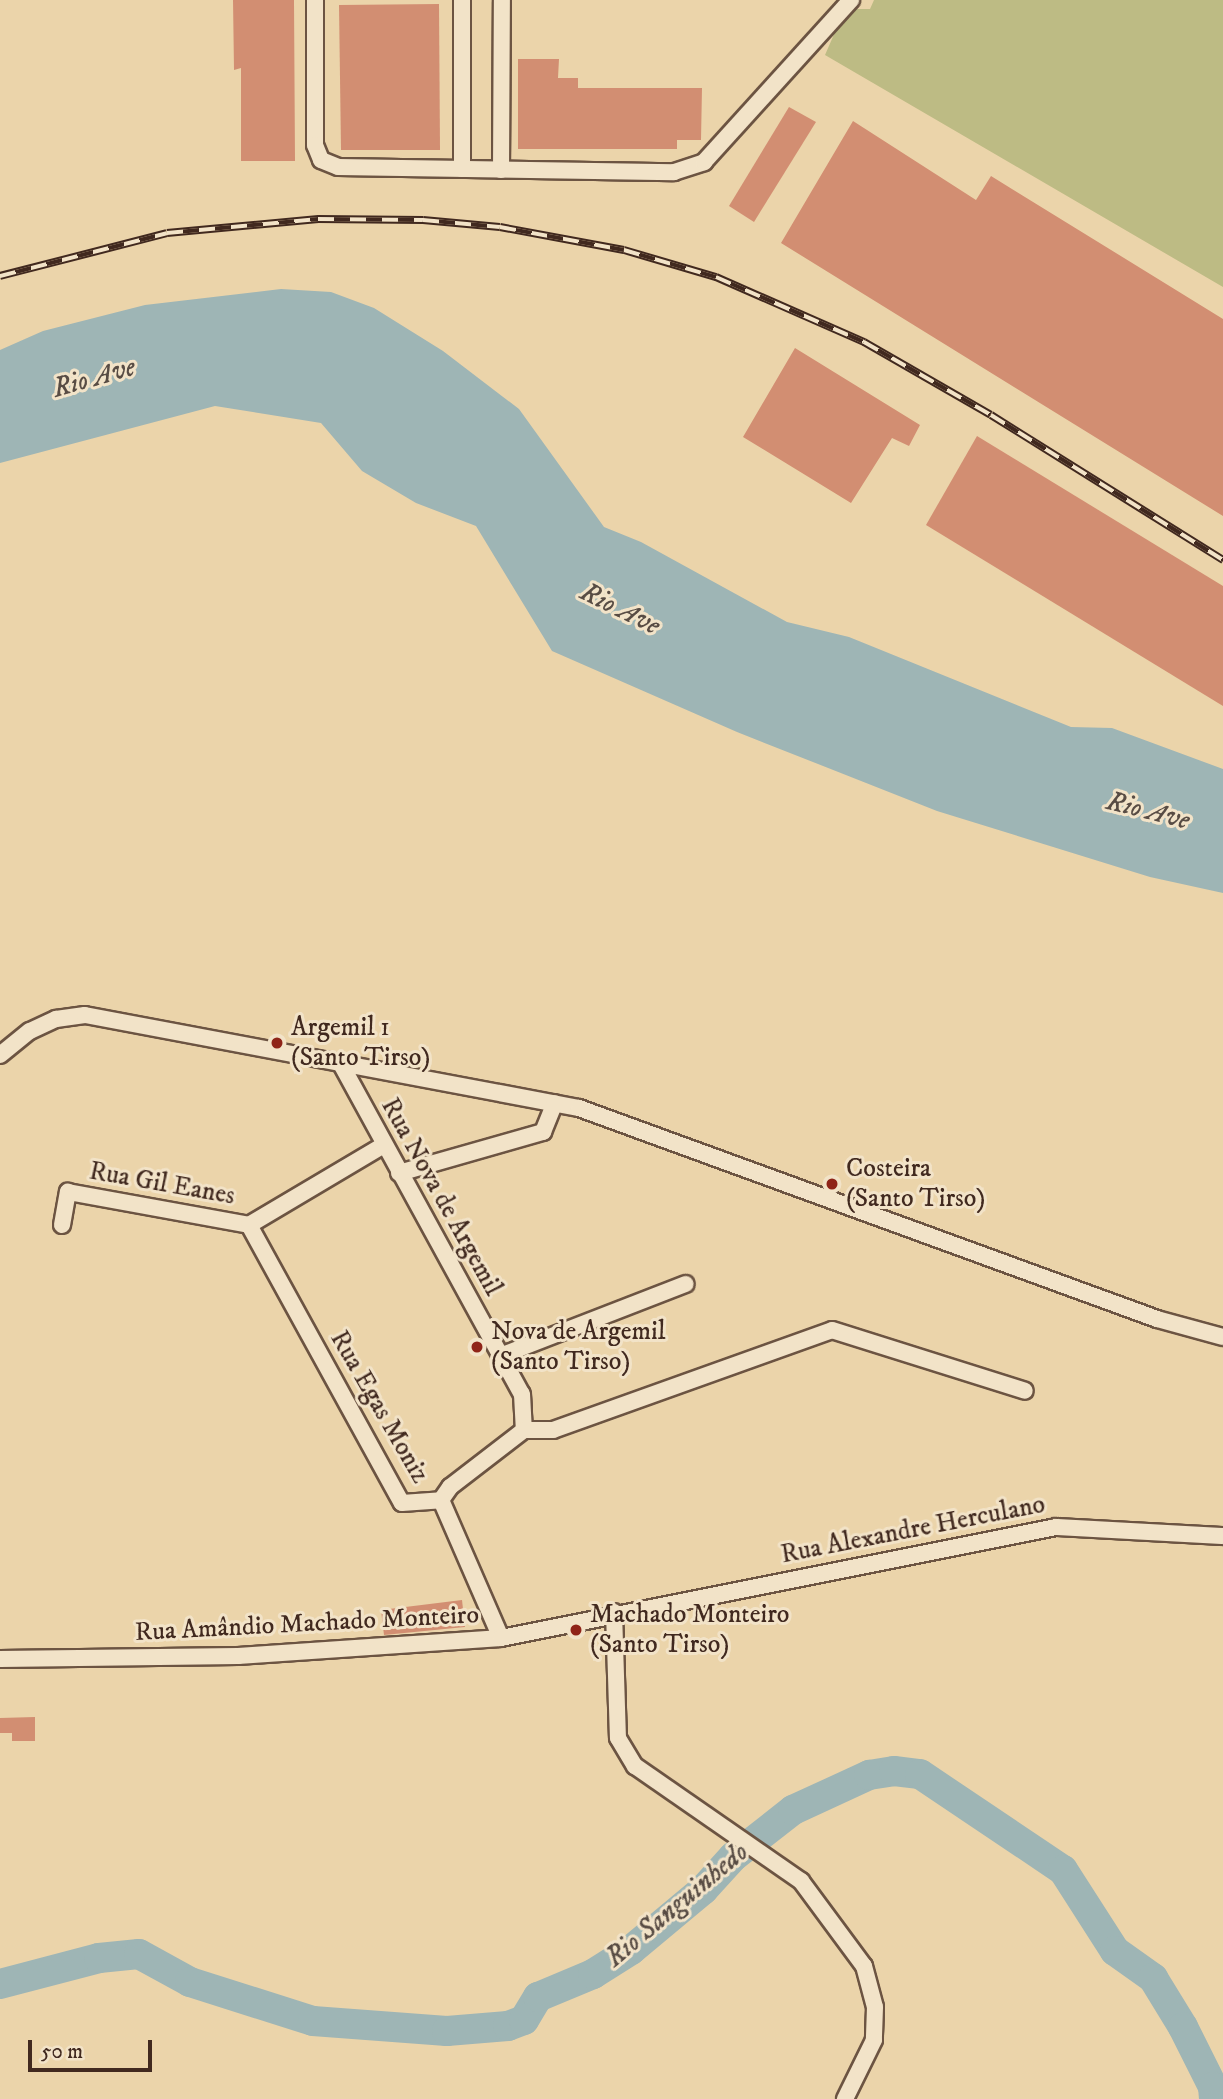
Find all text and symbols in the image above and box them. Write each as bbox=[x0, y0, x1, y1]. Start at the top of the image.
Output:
water label: Rio Ave bbox=[49, 350, 139, 406]
water label: Rio Ave bbox=[575, 575, 665, 643]
water label: Rio Ave bbox=[1103, 784, 1193, 838]
place label: Argemil 1 (Santo Tirso) bbox=[291, 1012, 430, 1074]
marker: Argemil 1 (Santo Tirso) bbox=[269, 1035, 285, 1051]
street label: Rua Nova de Argemil bbox=[374, 1093, 508, 1301]
place label: Costeira (Santo Tirso) bbox=[846, 1153, 985, 1214]
street label: Rua Gil Eanes bbox=[87, 1156, 237, 1212]
marker: Costeira (Santo Tirso) bbox=[824, 1176, 840, 1192]
place label: Nova de Argemil (Santo Tirso) bbox=[491, 1316, 666, 1378]
street label: Rua Egas Moniz bbox=[323, 1325, 435, 1489]
marker: Nova de Argemil (Santo Tirso) bbox=[469, 1339, 485, 1355]
street label: Rua Alexandre Herculano bbox=[778, 1489, 1048, 1571]
street label: Rua Amândio Machado Monteiro bbox=[134, 1599, 480, 1649]
place label: Machado Monteiro (Santo Tirso) bbox=[590, 1599, 789, 1660]
marker: Machado Monteiro (Santo Tirso) bbox=[568, 1622, 584, 1638]
water label: Rio Sanguinhedo bbox=[599, 1835, 755, 1975]
scale bar bbox=[32, 2025, 156, 2070]
text: 50 m bbox=[41, 2039, 83, 2065]

